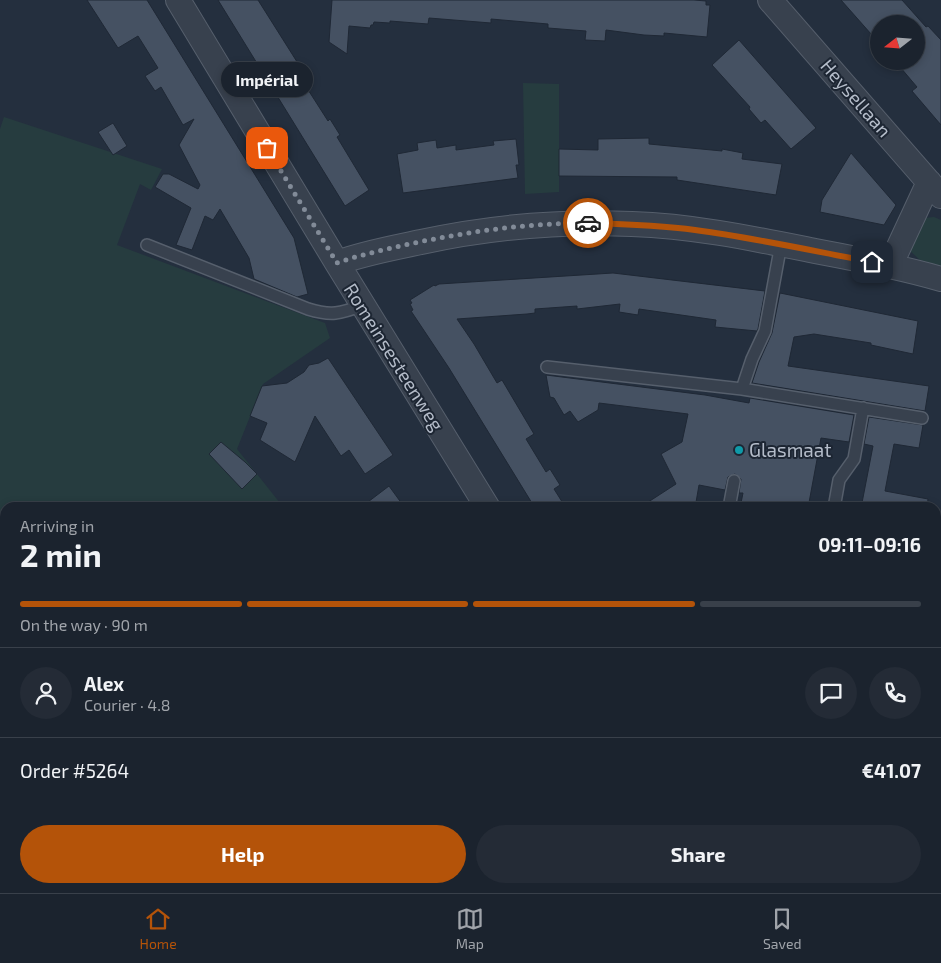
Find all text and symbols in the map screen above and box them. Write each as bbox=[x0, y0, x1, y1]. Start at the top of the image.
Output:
north arrow bbox=[870, 15, 925, 70]
map controls bbox=[870, 15, 925, 70]
street label: Heysellaan bbox=[816, 54, 897, 141]
callout: Impérial bbox=[221, 63, 313, 98]
text: Impérial bbox=[235, 70, 299, 89]
pin bbox=[246, 127, 288, 169]
icon: bag bbox=[253, 134, 281, 162]
courier bbox=[563, 198, 613, 248]
icon: car bbox=[574, 209, 602, 237]
pin bbox=[851, 241, 893, 283]
icon: home bbox=[858, 248, 886, 276]
street label: Romeinsesteenweg bbox=[340, 279, 449, 435]
place label: Glasmaat bbox=[749, 438, 831, 461]
marker: Glasmaat bbox=[733, 444, 745, 456]
text: Arriving in bbox=[20, 516, 94, 535]
text: 09:11–09:16 bbox=[818, 533, 921, 556]
text: 2 min bbox=[20, 535, 102, 573]
text: On the way · 90 m bbox=[20, 615, 148, 634]
button: person bbox=[20, 667, 72, 719]
button: chat bbox=[805, 667, 857, 719]
button: phone bbox=[869, 667, 921, 719]
text: Alex bbox=[84, 672, 124, 695]
text: Courier · 4.8 bbox=[84, 695, 171, 714]
text: Order #5264 bbox=[20, 759, 129, 782]
text: €41.07 bbox=[862, 759, 921, 782]
button: Help bbox=[20, 825, 466, 883]
button: Share bbox=[476, 825, 921, 883]
tab: Home bbox=[140, 905, 177, 952]
tab: Map bbox=[456, 905, 484, 952]
tab: Saved bbox=[763, 905, 801, 952]

